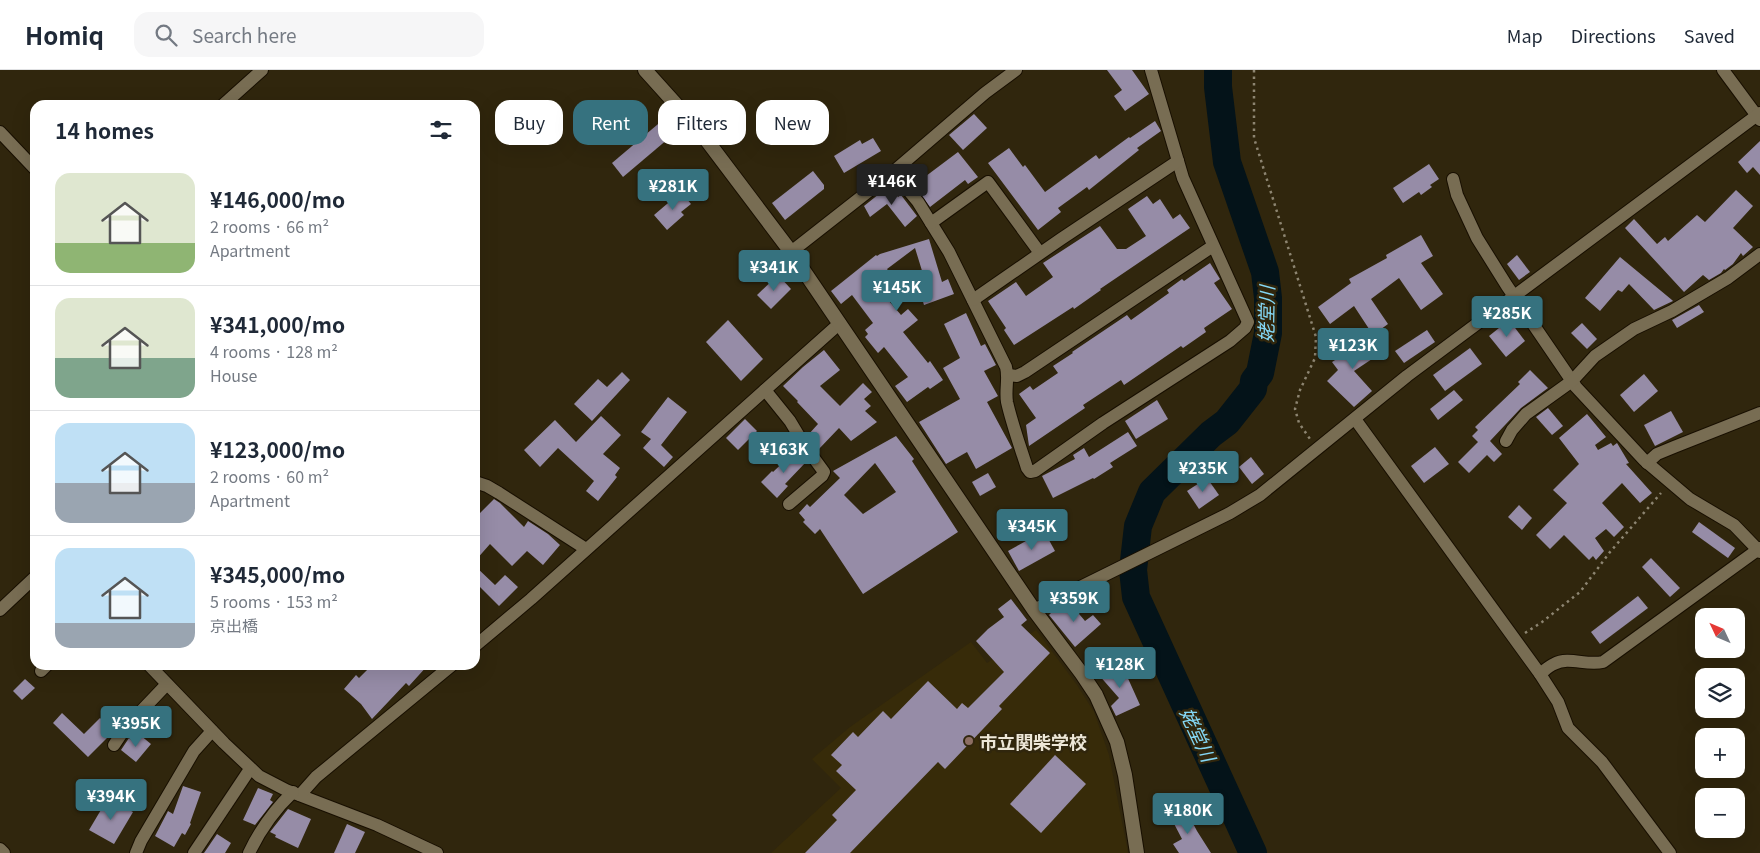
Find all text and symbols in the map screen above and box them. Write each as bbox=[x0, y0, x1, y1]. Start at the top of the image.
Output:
search box bbox=[134, 12, 484, 57]
text: Homiq bbox=[25, 17, 104, 52]
icon: search bbox=[152, 21, 180, 49]
text: Search here bbox=[192, 21, 297, 48]
text: Map bbox=[1507, 22, 1543, 48]
text: Directions bbox=[1571, 22, 1656, 48]
text: Saved bbox=[1684, 22, 1735, 48]
chip: Buy bbox=[495, 100, 563, 145]
chip: Rent bbox=[573, 100, 648, 145]
chip: Filters bbox=[658, 100, 746, 145]
chip: New bbox=[756, 100, 829, 145]
text: 14 homes bbox=[55, 115, 154, 145]
icon: filters bbox=[427, 116, 455, 144]
pin: ¥146K bbox=[857, 164, 927, 206]
pin: ¥281K bbox=[638, 168, 708, 211]
text: ¥146K bbox=[868, 168, 916, 192]
text: ¥281K bbox=[649, 173, 697, 197]
text: ¥146,000/mo bbox=[210, 184, 345, 214]
icon: home bbox=[95, 193, 155, 253]
text: 2 rooms · 66 m² bbox=[210, 214, 329, 238]
text: Apartment bbox=[210, 238, 290, 262]
pin: ¥341K bbox=[739, 250, 809, 292]
text: ¥341K bbox=[750, 254, 798, 278]
pin: ¥145K bbox=[862, 270, 932, 312]
text: ¥145K bbox=[873, 274, 921, 298]
water label: 姥堂川 bbox=[1251, 283, 1279, 343]
pin: ¥285K bbox=[1472, 296, 1542, 338]
text: ¥285K bbox=[1483, 300, 1531, 324]
text: ¥341,000/mo bbox=[210, 309, 345, 339]
icon: home bbox=[95, 318, 155, 378]
pin: ¥123K bbox=[1318, 328, 1388, 370]
text: ¥123K bbox=[1329, 332, 1377, 356]
text: 4 rooms · 128 m² bbox=[210, 339, 338, 363]
text: House bbox=[210, 363, 257, 387]
pin: ¥163K bbox=[749, 432, 819, 474]
text: ¥123,000/mo bbox=[210, 434, 345, 464]
text: ¥163K bbox=[760, 436, 808, 460]
icon: home bbox=[95, 443, 155, 503]
pin: ¥235K bbox=[1168, 450, 1238, 493]
text: ¥235K bbox=[1179, 455, 1227, 479]
text: 2 rooms · 60 m² bbox=[210, 464, 329, 488]
text: Apartment bbox=[210, 488, 290, 512]
pin: ¥345K bbox=[997, 508, 1067, 551]
text: ¥345K bbox=[1008, 513, 1056, 537]
text: ¥345,000/mo bbox=[210, 559, 345, 589]
icon: home bbox=[95, 568, 155, 628]
pin: ¥359K bbox=[1039, 580, 1109, 623]
text: ¥359K bbox=[1050, 585, 1098, 609]
text: 5 rooms · 153 m² bbox=[210, 589, 338, 613]
north arrow bbox=[1695, 608, 1745, 658]
map controls bbox=[1695, 608, 1745, 838]
text: 京出橋 bbox=[210, 613, 258, 637]
pin: ¥128K bbox=[1085, 646, 1155, 689]
text: ¥128K bbox=[1096, 651, 1144, 675]
button: layers bbox=[1695, 668, 1745, 718]
water label: 姥堂川 bbox=[1175, 702, 1224, 767]
pin: ¥395K bbox=[101, 706, 171, 748]
text: ¥395K bbox=[112, 710, 160, 734]
place label: 市立関柴学校 bbox=[979, 728, 1087, 754]
button: + bbox=[1695, 728, 1745, 778]
marker: 市立関柴学校 bbox=[963, 735, 975, 747]
pin: ¥394K bbox=[76, 778, 146, 821]
text: ¥394K bbox=[87, 783, 135, 807]
button: − bbox=[1695, 788, 1745, 838]
pin: ¥180K bbox=[1153, 792, 1223, 835]
text: ¥180K bbox=[1164, 797, 1212, 821]

